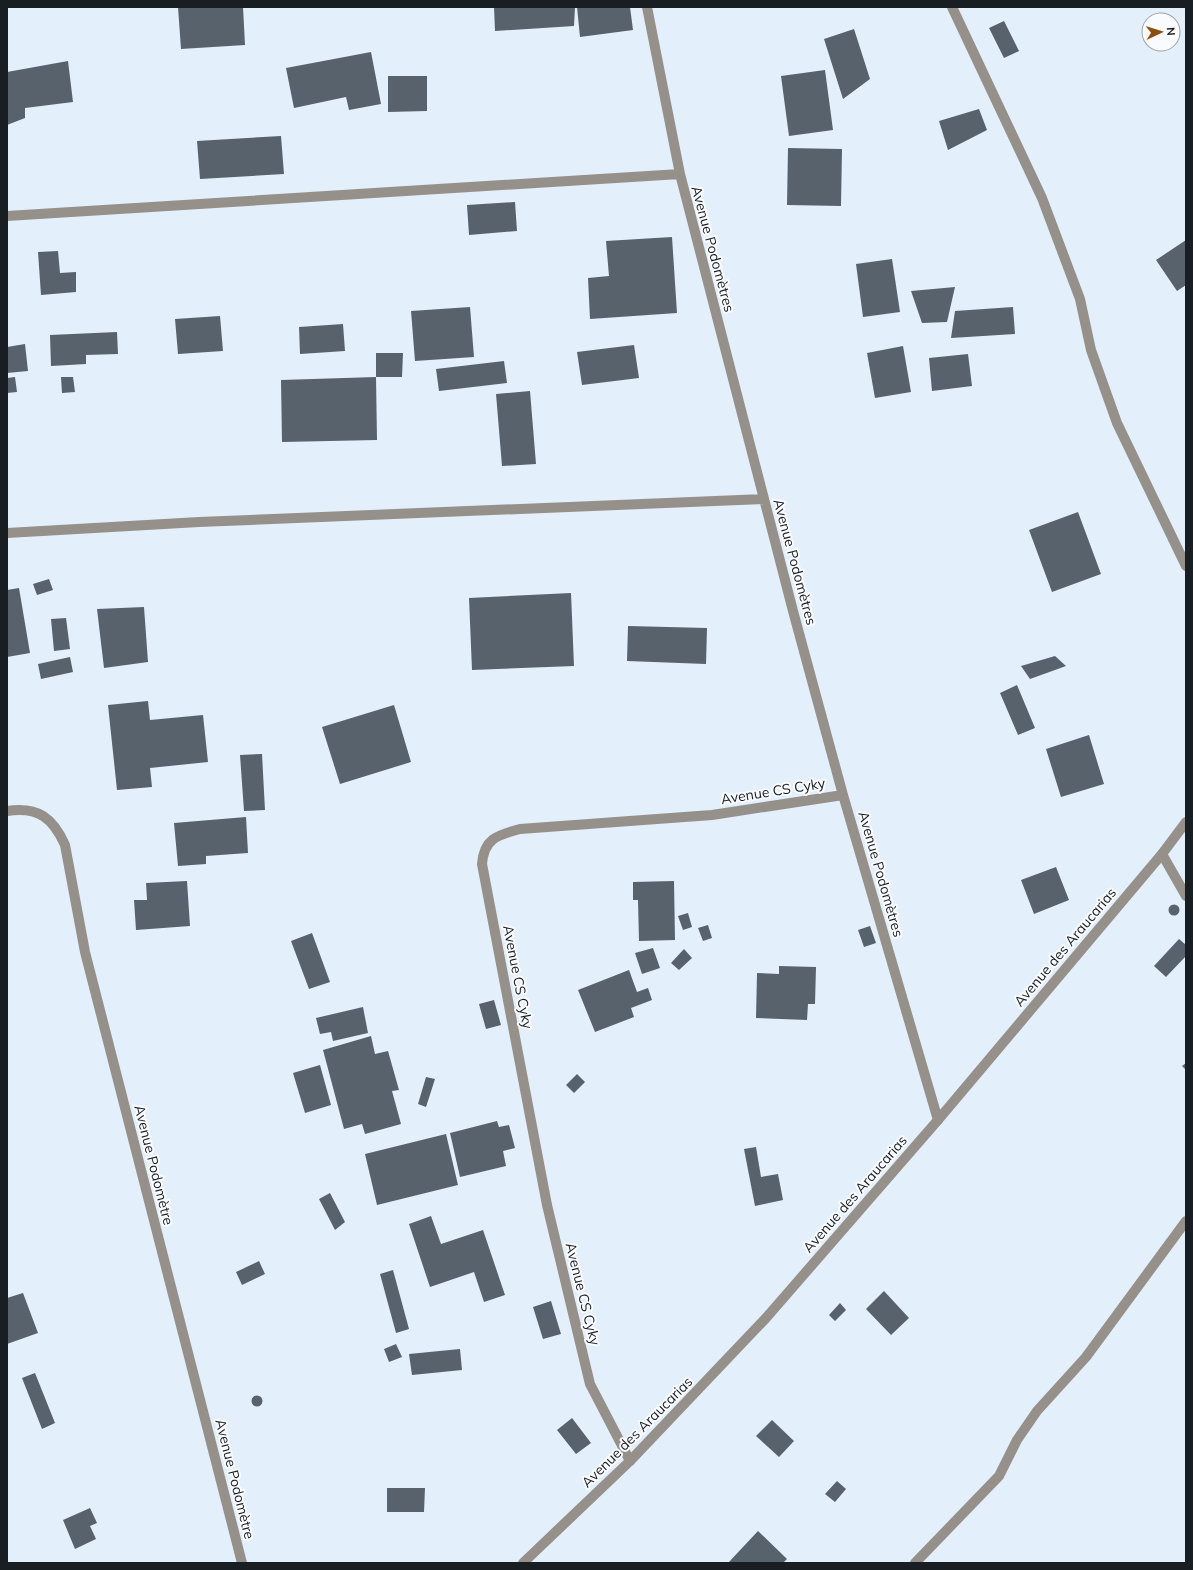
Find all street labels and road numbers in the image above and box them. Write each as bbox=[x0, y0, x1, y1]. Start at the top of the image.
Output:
street label: Avenue Podomètres bbox=[687, 184, 739, 314]
street label: Avenue Podomètres bbox=[769, 497, 821, 627]
street label: Avenue CS Cyky bbox=[720, 774, 827, 808]
street label: Avenue Podomètres bbox=[854, 809, 908, 939]
street label: Avenue des Araucarias bbox=[1010, 884, 1120, 1010]
street label: Avenue CS Cyky bbox=[499, 924, 537, 1031]
street label: Avenue Podomètre bbox=[130, 1103, 178, 1227]
street label: Avenue des Araucarias bbox=[799, 1132, 911, 1256]
street label: Avenue CS Cyky bbox=[562, 1241, 605, 1348]
street label: Avenue des Araucarias bbox=[578, 1373, 696, 1491]
street label: Avenue Podomètre bbox=[211, 1417, 259, 1541]

